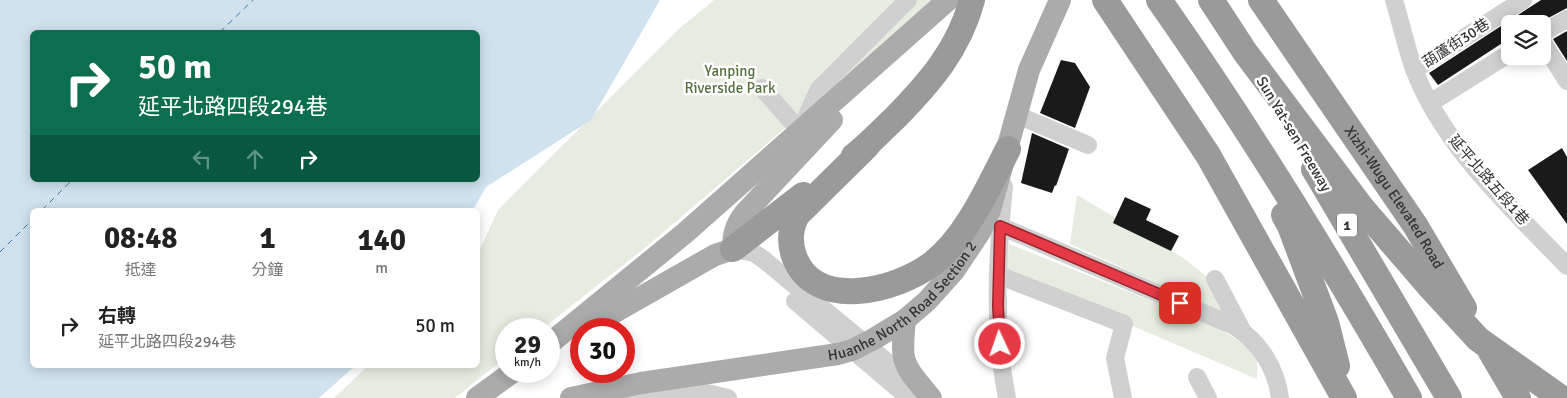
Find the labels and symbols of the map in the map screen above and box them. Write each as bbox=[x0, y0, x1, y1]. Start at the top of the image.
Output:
street label: 葫蘆街30巷 bbox=[1419, 15, 1493, 71]
park label: Yanping Riverside Park bbox=[685, 62, 776, 97]
street label: Sun Yat-sen Freeway bbox=[1253, 73, 1335, 195]
street label: Xizhi-Wugu Elevated Road bbox=[1341, 122, 1448, 272]
street label: 延平北路五段1巷 bbox=[1445, 131, 1533, 229]
road number: 1 bbox=[1337, 214, 1357, 236]
street label: Huanhe North Road Section 2 bbox=[827, 238, 980, 364]
pin bbox=[1159, 282, 1201, 324]
position arrow bbox=[973, 317, 1025, 369]
speed limit sign: 30 bbox=[570, 318, 635, 383]

